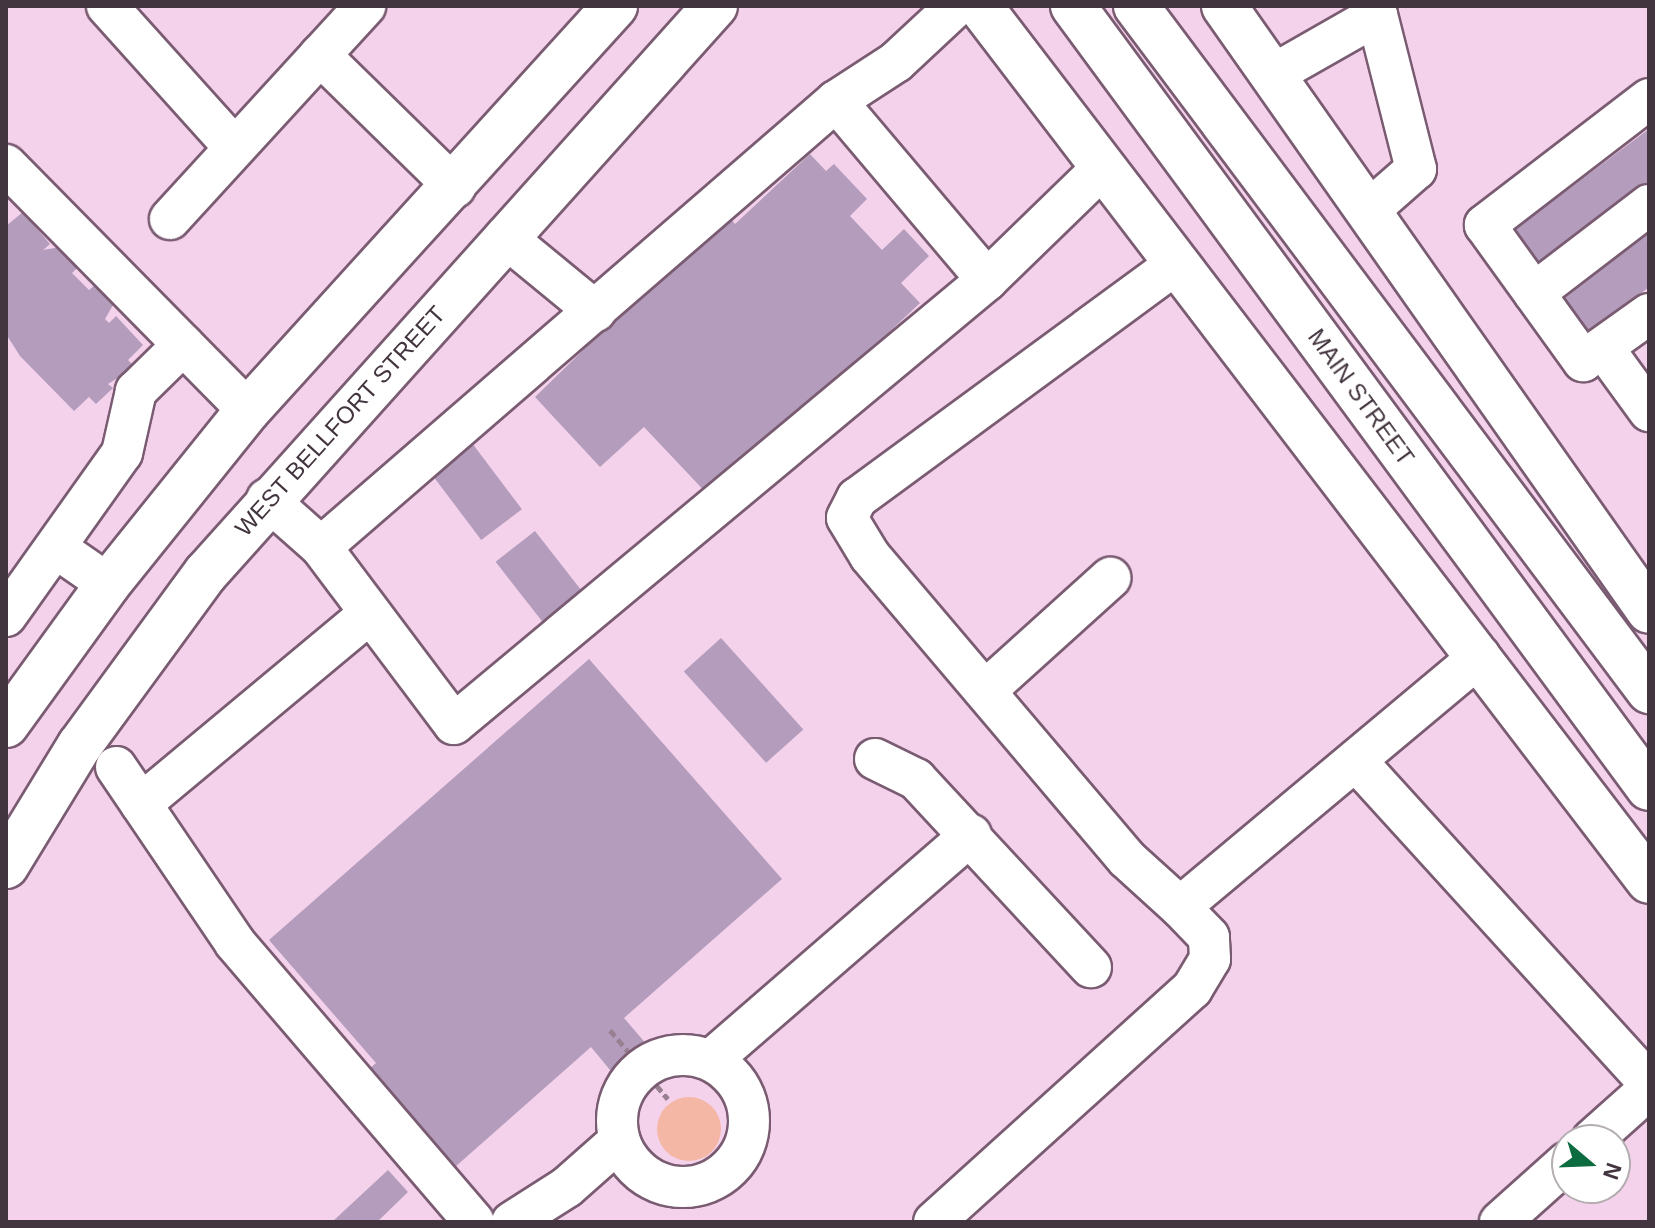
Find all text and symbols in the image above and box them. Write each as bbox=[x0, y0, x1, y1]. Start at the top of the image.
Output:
street label: WEST BELLFORT STREET bbox=[229, 300, 451, 542]
street label: MAIN STREET bbox=[1302, 323, 1420, 471]
north arrow bbox=[1551, 1124, 1631, 1204]
text: N bbox=[1598, 1160, 1627, 1183]

